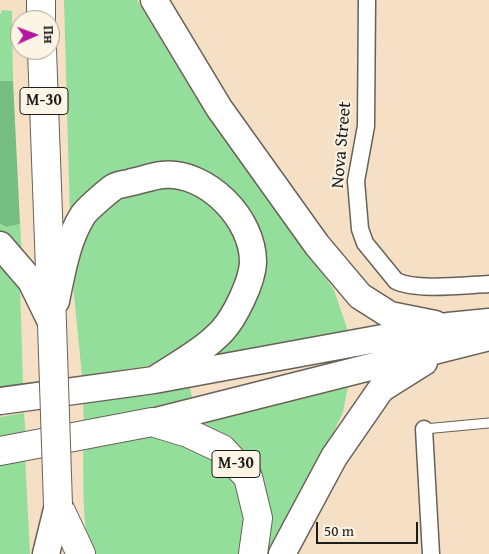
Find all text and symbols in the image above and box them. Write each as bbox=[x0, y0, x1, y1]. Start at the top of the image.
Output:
north arrow bbox=[10, 10, 60, 60]
text: Пн bbox=[39, 25, 59, 44]
road number: М-30 bbox=[20, 88, 68, 114]
street label: Nova Street bbox=[327, 101, 357, 189]
road number: М-30 bbox=[212, 450, 260, 478]
scale bar bbox=[319, 512, 422, 544]
text: 50 m bbox=[324, 520, 354, 541]

